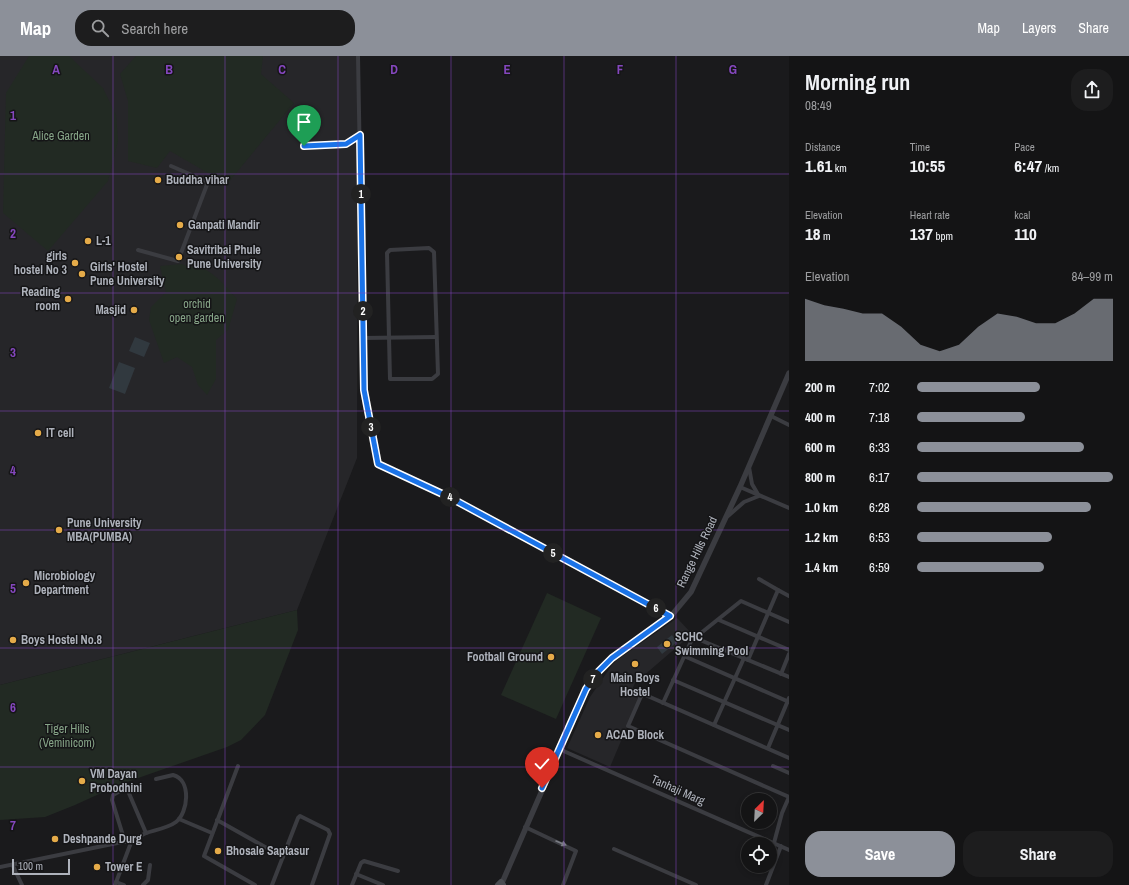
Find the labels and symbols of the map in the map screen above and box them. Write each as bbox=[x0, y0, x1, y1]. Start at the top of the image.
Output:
text: A bbox=[52, 61, 60, 78]
text: B bbox=[165, 61, 173, 78]
text: C bbox=[278, 61, 286, 78]
text: D bbox=[390, 61, 398, 78]
text: E bbox=[503, 61, 511, 78]
text: F bbox=[617, 61, 624, 78]
text: G bbox=[729, 61, 737, 78]
pin bbox=[287, 105, 321, 146]
text: 1 bbox=[10, 107, 16, 124]
park label: Alice Garden bbox=[31, 128, 90, 144]
place label: Buddha vihar bbox=[166, 172, 229, 188]
marker: Buddha vihar bbox=[153, 175, 163, 185]
pin: 1 bbox=[351, 184, 371, 204]
place label: Ganpati Mandir bbox=[188, 217, 260, 233]
marker: Ganpati Mandir bbox=[175, 220, 185, 230]
text: 2 bbox=[10, 225, 16, 242]
place label: L-1 bbox=[96, 233, 111, 249]
marker: L-1 bbox=[83, 236, 93, 246]
place label: Savitribai Phule Pune University bbox=[187, 242, 262, 272]
place label: girls hostel No 3 bbox=[14, 248, 68, 278]
marker: Savitribai Phule Pune University bbox=[174, 252, 184, 262]
marker: girls hostel No 3 bbox=[70, 258, 80, 268]
place label: Girls' Hostel Pune University bbox=[90, 259, 165, 289]
marker: Girls' Hostel Pune University bbox=[77, 269, 87, 279]
place label: Reading room bbox=[21, 284, 60, 314]
marker: Reading room bbox=[63, 294, 73, 304]
park label: orchid open garden bbox=[169, 296, 225, 326]
pin: 2 bbox=[353, 301, 373, 321]
place label: Masjid bbox=[95, 302, 126, 318]
marker: Masjid bbox=[129, 305, 139, 315]
text: 3 bbox=[10, 344, 16, 361]
pin: 3 bbox=[361, 417, 381, 437]
place label: IT cell bbox=[46, 425, 74, 441]
marker: IT cell bbox=[33, 428, 43, 438]
text: 4 bbox=[10, 462, 16, 479]
pin: 4 bbox=[440, 487, 460, 507]
street label: Range Hills Road bbox=[673, 514, 721, 590]
place label: Pune University MBA(PUMBA) bbox=[67, 515, 142, 545]
marker: Pune University MBA(PUMBA) bbox=[54, 525, 64, 535]
pin: 5 bbox=[543, 543, 563, 563]
place label: Microbiology Department bbox=[34, 568, 96, 598]
marker: Microbiology Department bbox=[21, 578, 31, 588]
text: 5 bbox=[10, 580, 16, 597]
pin: 6 bbox=[646, 598, 666, 618]
place label: SCHC Swimming Pool bbox=[675, 629, 749, 659]
place label: Boys Hostel No.8 bbox=[21, 632, 102, 648]
marker: Boys Hostel No.8 bbox=[8, 635, 18, 645]
marker: SCHC Swimming Pool bbox=[662, 639, 672, 649]
place label: Football Ground bbox=[467, 649, 543, 665]
marker: Football Ground bbox=[546, 652, 556, 662]
marker: Main Boys Hostel bbox=[630, 659, 640, 669]
pin: 7 bbox=[583, 669, 603, 689]
place label: Main Boys Hostel bbox=[610, 670, 660, 700]
text: 6 bbox=[10, 699, 16, 716]
park label: Tiger Hills (Veminicom) bbox=[39, 721, 95, 751]
place label: ACAD Block bbox=[606, 727, 664, 743]
marker: ACAD Block bbox=[593, 730, 603, 740]
pin bbox=[525, 747, 559, 788]
place label: VM Dayan Probodhini bbox=[90, 766, 142, 796]
street label: Tanhaji Marg bbox=[649, 771, 708, 809]
marker: VM Dayan Probodhini bbox=[77, 776, 87, 786]
north arrow bbox=[741, 793, 777, 829]
text: 7 bbox=[10, 817, 16, 834]
place label: Deshpande Durg bbox=[63, 831, 142, 847]
marker: Deshpande Durg bbox=[50, 834, 60, 844]
one-way arrow bbox=[555, 839, 567, 846]
place label: Bhosale Saptasur bbox=[226, 843, 309, 859]
marker: Bhosale Saptasur bbox=[213, 846, 223, 856]
scale bar bbox=[12, 857, 70, 876]
place label: Tower E bbox=[105, 859, 143, 875]
marker: Tower E bbox=[92, 862, 102, 872]

